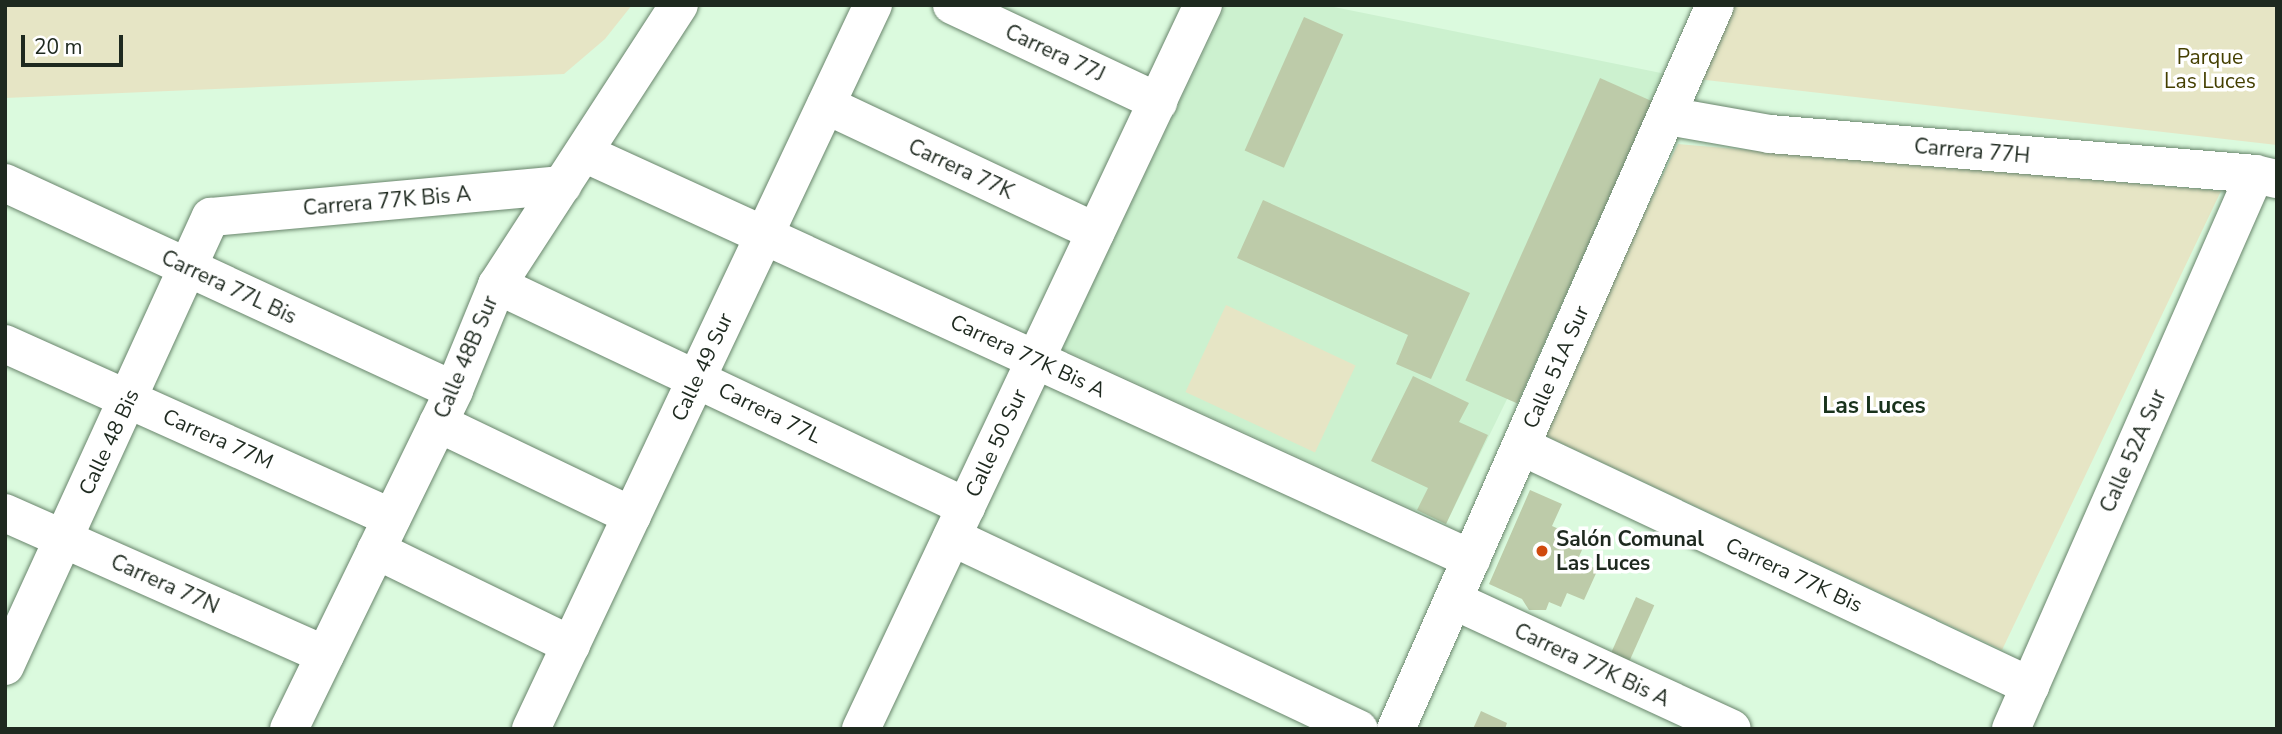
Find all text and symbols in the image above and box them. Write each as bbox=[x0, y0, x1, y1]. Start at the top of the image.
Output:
street label: Carrera 77J bbox=[1001, 19, 1109, 87]
scale bar bbox=[24, 21, 126, 65]
text: 20 m bbox=[34, 33, 83, 61]
park label: Parque Las Luces bbox=[2164, 44, 2256, 94]
street label: Carrera 77H bbox=[1913, 133, 2031, 169]
street label: Carrera 77K bbox=[904, 134, 1018, 204]
street label: Carrera 77K Bis A bbox=[302, 181, 472, 221]
street label: Carrera 77L Bis bbox=[157, 245, 301, 329]
street label: Calle 48B Sur bbox=[429, 292, 503, 422]
street label: Calle 51A Sur bbox=[1518, 302, 1594, 432]
street label: Calle 49 Sur bbox=[666, 309, 738, 425]
street label: Carrera 77K Bis A bbox=[946, 309, 1110, 403]
street label: Carrera 77L bbox=[714, 377, 826, 449]
street label: Calle 48 Bis bbox=[74, 385, 144, 499]
street label: Calle 50 Sur bbox=[960, 385, 1032, 501]
street label: Calle 52A Sur bbox=[2095, 386, 2171, 516]
district label: Las Luces bbox=[1822, 392, 1926, 420]
street label: Carrera 77M bbox=[159, 403, 277, 475]
place label: Salón Comunal Las Luces bbox=[1556, 526, 1704, 576]
street label: Carrera 77K Bis bbox=[1722, 532, 1866, 618]
marker: Salón Comunal Las Luces bbox=[1534, 543, 1550, 559]
street label: Carrera 77N bbox=[107, 549, 223, 619]
street label: Carrera 77K Bis A bbox=[1510, 618, 1674, 712]

